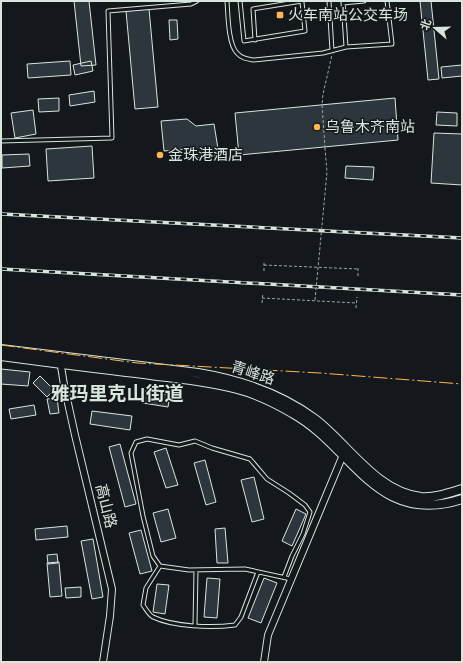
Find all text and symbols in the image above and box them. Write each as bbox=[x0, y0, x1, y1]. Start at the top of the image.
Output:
place label: 火车南站公交车场 bbox=[288, 6, 408, 24]
north arrow bbox=[415, 8, 455, 48]
marker: 火车南站公交车场 bbox=[275, 10, 285, 20]
text: 北 bbox=[418, 17, 434, 32]
place label: 乌鲁木齐南站 bbox=[325, 118, 415, 136]
marker: 乌鲁木齐南站 bbox=[312, 122, 322, 132]
place label: 金珠港酒店 bbox=[168, 146, 243, 164]
marker: 金珠港酒店 bbox=[155, 150, 165, 160]
street label: 青峰路 bbox=[229, 357, 277, 389]
district label: 雅玛里克山街道 bbox=[50, 382, 184, 406]
street label: 高山路 bbox=[92, 482, 120, 530]

